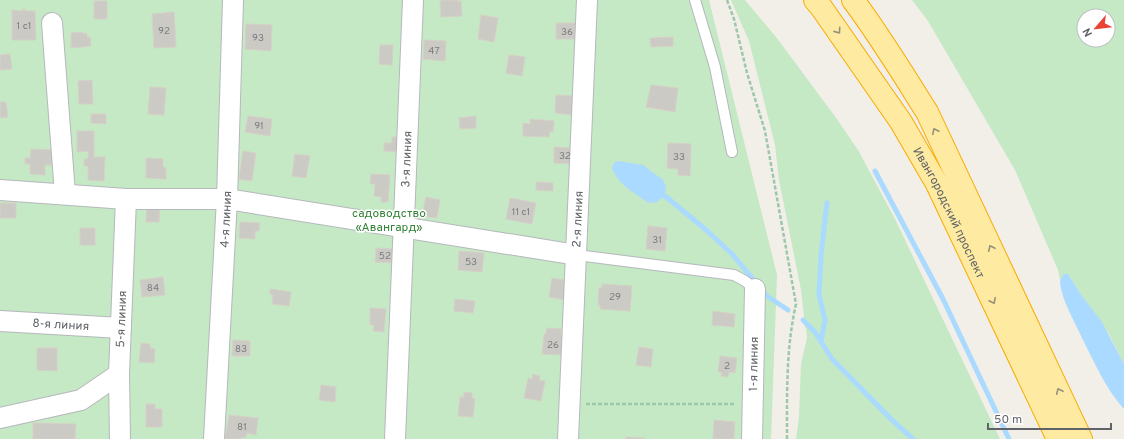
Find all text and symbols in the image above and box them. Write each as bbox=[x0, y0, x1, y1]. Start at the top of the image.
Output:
north arrow bbox=[1076, 8, 1116, 48]
house number: 1 с1 bbox=[17, 20, 31, 33]
house number: 92 bbox=[158, 25, 170, 38]
text: N bbox=[1080, 25, 1096, 39]
house number: 36 bbox=[561, 26, 573, 39]
one-way arrow bbox=[833, 27, 841, 34]
house number: 93 bbox=[252, 32, 264, 45]
house number: 47 bbox=[428, 45, 440, 58]
house number: 91 bbox=[254, 120, 264, 133]
one-way arrow bbox=[932, 128, 940, 135]
street label: 3-я линия bbox=[398, 131, 417, 188]
street label: Ивангородский проспект bbox=[908, 145, 988, 282]
house number: 32 bbox=[559, 150, 571, 163]
house number: 33 bbox=[673, 151, 685, 164]
street label: 2-я линия bbox=[569, 190, 588, 248]
street label: 4-я линия bbox=[217, 191, 236, 248]
park label: садоводство «Авангард» bbox=[352, 206, 426, 236]
house number: 11 с1 bbox=[512, 206, 530, 219]
house number: 31 bbox=[652, 234, 662, 247]
one-way arrow bbox=[988, 245, 996, 253]
house number: 52 bbox=[379, 250, 391, 263]
house number: 53 bbox=[465, 256, 477, 269]
house number: 84 bbox=[147, 282, 159, 295]
street label: 5-я линия bbox=[113, 290, 131, 348]
house number: 29 bbox=[609, 291, 621, 304]
one-way arrow bbox=[989, 296, 996, 304]
street label: 8-я линия bbox=[32, 316, 90, 335]
street label: 1-я линия bbox=[746, 337, 763, 392]
house number: 26 bbox=[547, 339, 559, 352]
house number: 83 bbox=[235, 343, 247, 356]
house number: 2 bbox=[724, 360, 730, 373]
one-way arrow bbox=[1056, 388, 1064, 395]
scale bar bbox=[988, 405, 1111, 431]
text: 50 m bbox=[994, 412, 1022, 428]
house number: 81 bbox=[237, 421, 247, 434]

